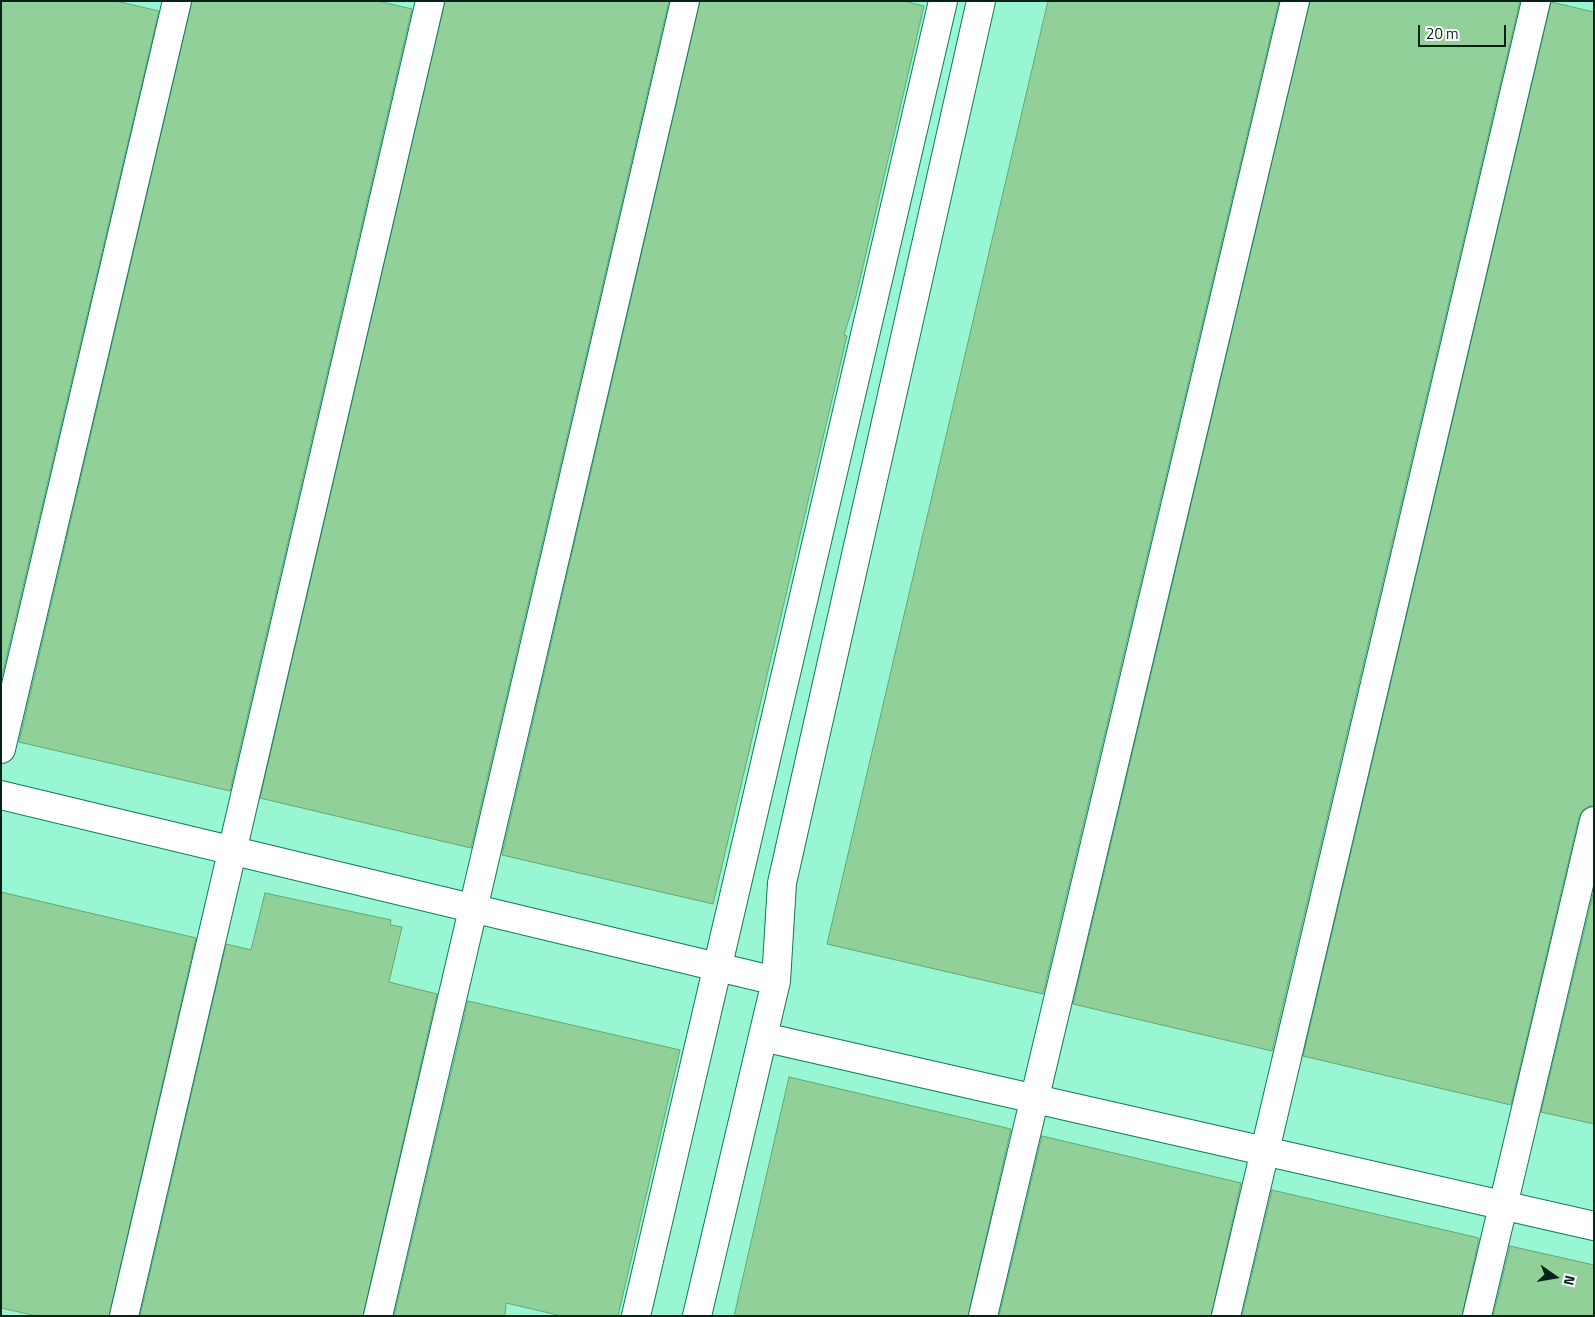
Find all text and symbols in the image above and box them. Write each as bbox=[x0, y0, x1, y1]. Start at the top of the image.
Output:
scale bar bbox=[1420, 15, 1508, 47]
text: 20 m bbox=[1426, 22, 1459, 45]
north arrow bbox=[1530, 1252, 1580, 1302]
text: N bbox=[1559, 1273, 1581, 1288]

